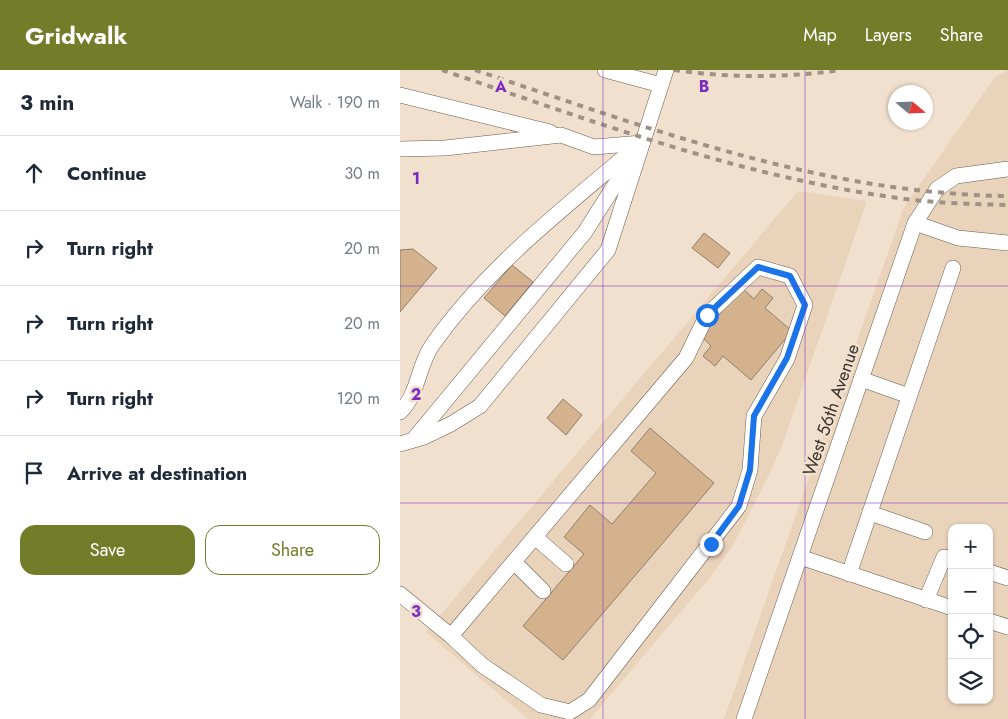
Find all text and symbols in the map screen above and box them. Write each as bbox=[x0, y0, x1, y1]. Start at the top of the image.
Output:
text: Gridwalk bbox=[25, 18, 127, 53]
text: Map bbox=[803, 22, 837, 48]
text: Layers bbox=[865, 22, 912, 48]
text: Share bbox=[940, 22, 983, 48]
text: A bbox=[494, 75, 507, 98]
text: B bbox=[699, 75, 709, 98]
north arrow bbox=[888, 85, 933, 130]
text: 3 min bbox=[20, 88, 74, 118]
text: Walk · 190 m bbox=[290, 91, 380, 114]
icon: ahead bbox=[20, 159, 48, 187]
text: Continue bbox=[67, 160, 146, 187]
text: 30 m bbox=[344, 162, 380, 185]
text: 1 bbox=[412, 167, 420, 190]
icon: right bbox=[20, 234, 48, 262]
text: Turn right bbox=[67, 235, 153, 262]
text: 20 m bbox=[344, 237, 380, 260]
route start bbox=[696, 304, 719, 327]
icon: right bbox=[20, 309, 48, 337]
text: Turn right bbox=[67, 310, 153, 337]
text: 20 m bbox=[344, 312, 380, 335]
street label: West 56th Avenue bbox=[796, 340, 866, 480]
text: 2 bbox=[411, 383, 421, 406]
icon: right bbox=[20, 384, 48, 412]
text: Turn right bbox=[67, 385, 153, 412]
text: 120 m bbox=[337, 387, 380, 410]
icon: arrive bbox=[20, 459, 48, 487]
text: Arrive at destination bbox=[67, 460, 247, 487]
map controls bbox=[948, 524, 993, 704]
button: + bbox=[948, 524, 993, 569]
button: Save bbox=[20, 525, 195, 575]
button: Share bbox=[205, 525, 380, 575]
route end bbox=[700, 533, 723, 556]
button: − bbox=[948, 569, 993, 614]
text: 3 bbox=[411, 600, 421, 623]
button: locate bbox=[948, 614, 993, 659]
button: layers bbox=[948, 659, 993, 704]

